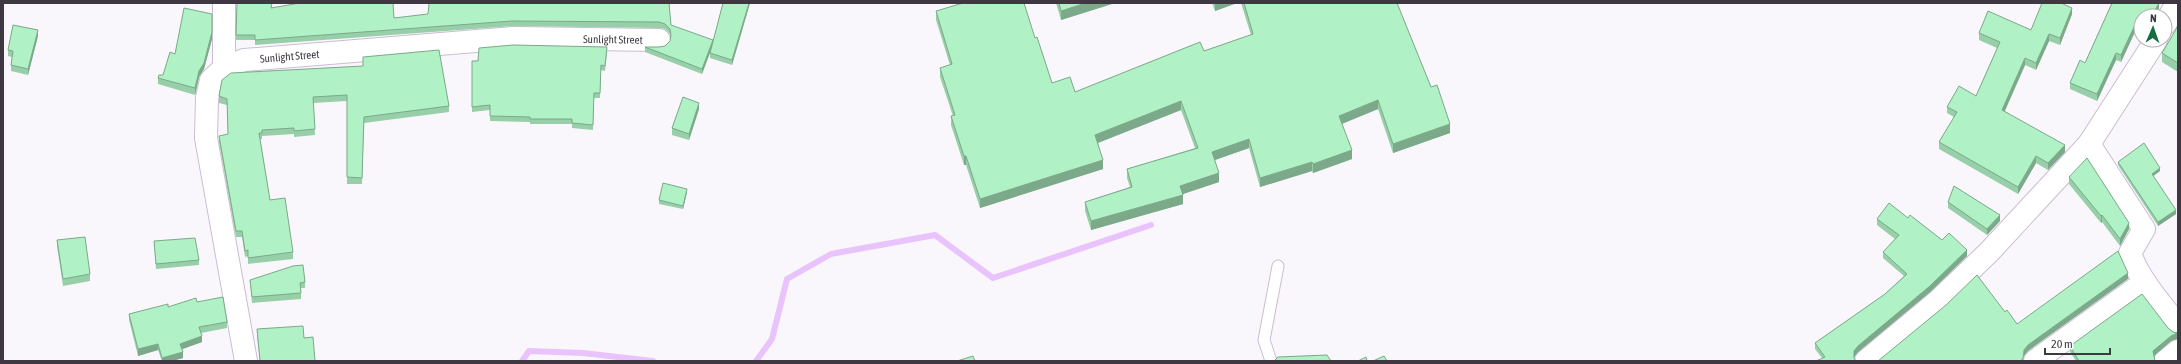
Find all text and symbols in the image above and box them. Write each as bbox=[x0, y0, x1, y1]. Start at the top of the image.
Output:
north arrow bbox=[2133, 8, 2173, 48]
text: N bbox=[2150, 12, 2157, 24]
street label: Sunlight Street bbox=[583, 33, 643, 46]
street label: Sunlight Street bbox=[259, 48, 320, 65]
scale bar bbox=[2045, 330, 2110, 356]
text: 20 m bbox=[2051, 337, 2073, 351]

